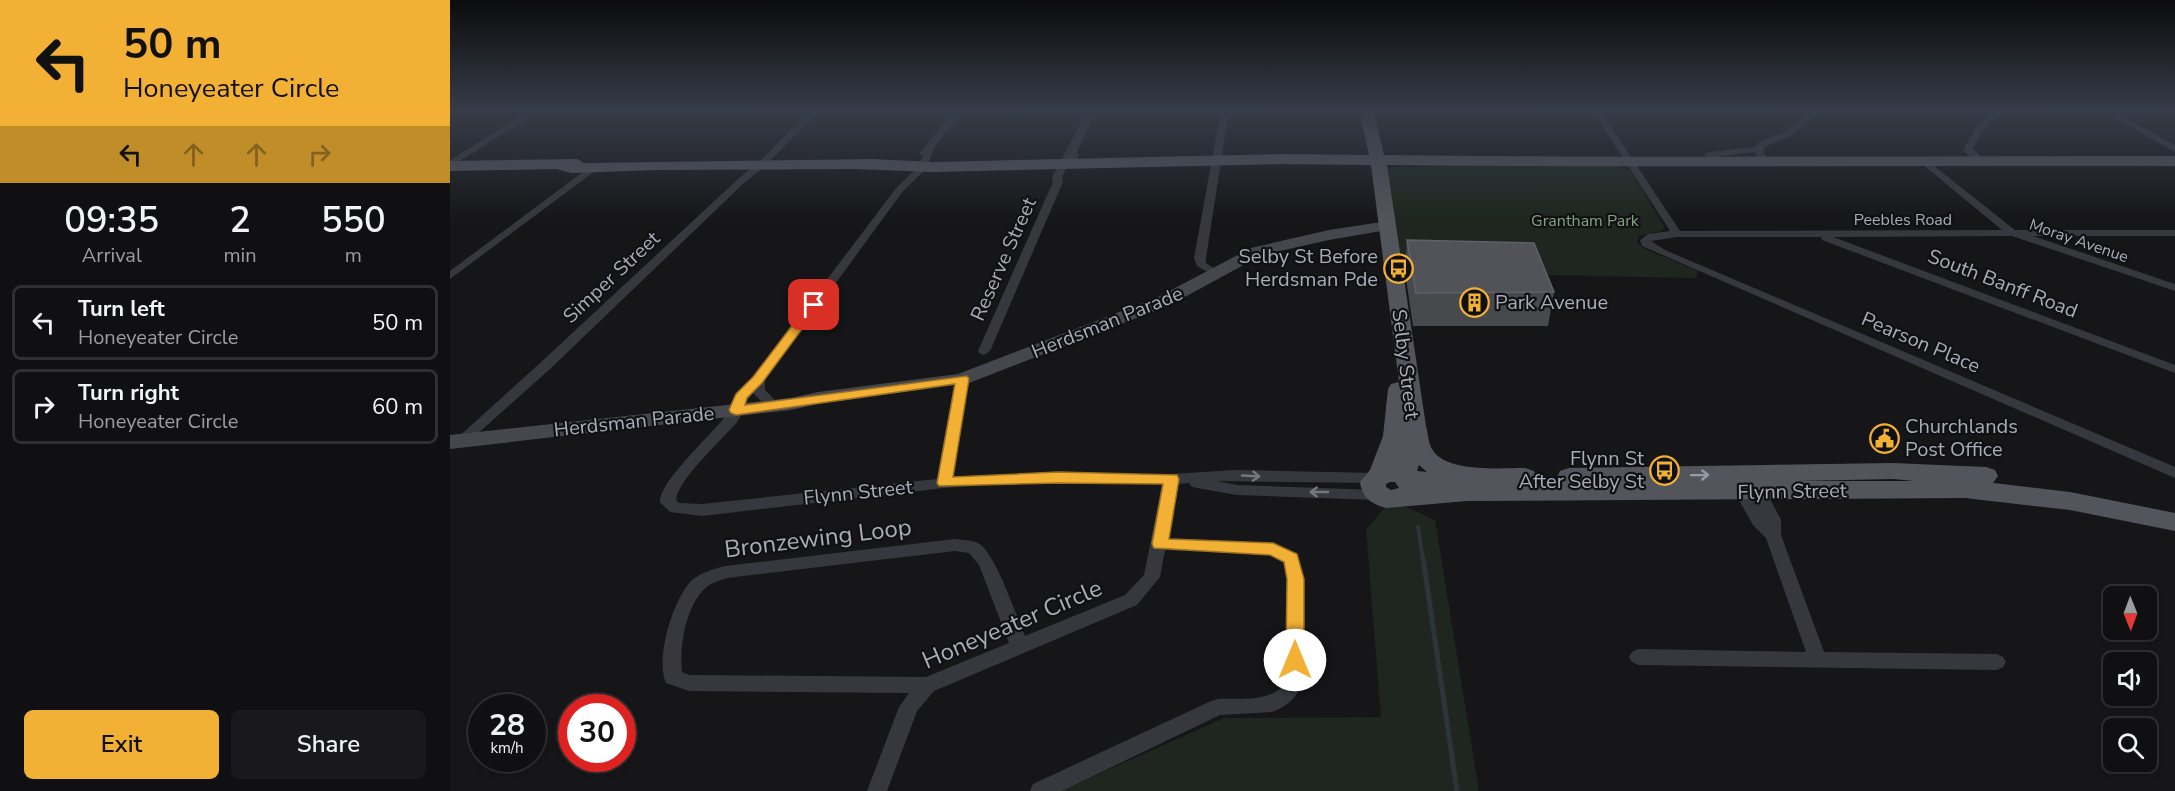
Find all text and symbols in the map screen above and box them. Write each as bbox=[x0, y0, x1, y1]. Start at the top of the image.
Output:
text: 50 m bbox=[123, 16, 222, 73]
icon: left bbox=[24, 24, 102, 102]
text: Honeyeater Circle bbox=[123, 70, 339, 107]
icon: left bbox=[114, 138, 147, 171]
icon: ahead bbox=[177, 138, 210, 171]
icon: ahead bbox=[240, 138, 273, 171]
icon: right bbox=[303, 138, 336, 171]
street label: Reserve Street bbox=[964, 192, 1043, 325]
text: 09:35 bbox=[64, 196, 159, 245]
text: 2 bbox=[229, 196, 251, 245]
text: 550 bbox=[321, 196, 386, 245]
street label: Peebles Road bbox=[1854, 209, 1952, 231]
park label: Grantham Park bbox=[1531, 210, 1640, 232]
street label: Moray Avenue bbox=[2026, 214, 2131, 268]
street label: Simper Street bbox=[557, 225, 666, 329]
text: Arrival bbox=[82, 242, 142, 269]
text: min bbox=[224, 242, 257, 269]
text: m bbox=[345, 242, 362, 269]
street label: South Banff Road bbox=[1924, 242, 2082, 324]
place label: Selby St Before Herdsman Pde bbox=[1238, 243, 1378, 293]
bus stop icon: Selby St Before Herdsman Pde bbox=[1383, 252, 1415, 284]
pin bbox=[788, 279, 839, 330]
street label: Herdsman Parade bbox=[1027, 280, 1187, 365]
building icon: Park Avenue bbox=[1458, 286, 1490, 318]
icon: arrive bbox=[797, 288, 830, 321]
place label: Park Avenue bbox=[1495, 289, 1608, 316]
text: Turn left bbox=[78, 294, 165, 324]
street label: Pearson Place bbox=[1857, 305, 1984, 380]
icon: left bbox=[27, 306, 60, 339]
text: 50 m bbox=[372, 308, 423, 338]
street label: Selby Street bbox=[1385, 308, 1426, 421]
text: Honeyeater Circle bbox=[78, 324, 238, 351]
text: Turn right bbox=[78, 378, 179, 408]
icon: right bbox=[27, 390, 60, 423]
text: 60 m bbox=[372, 392, 423, 422]
street label: Herdsman Parade bbox=[553, 400, 716, 443]
text: Honeyeater Circle bbox=[78, 408, 238, 435]
place label: Churchlands Post Office bbox=[1905, 413, 2018, 463]
public building icon: Churchlands Post Office bbox=[1868, 422, 1900, 454]
place label: Flynn St After Selby St bbox=[1518, 445, 1645, 495]
bus stop icon: Flynn St After Selby St bbox=[1649, 454, 1681, 486]
one-way arrow bbox=[1689, 469, 1709, 481]
one-way arrow bbox=[1240, 471, 1260, 482]
street label: Flynn Street bbox=[802, 473, 915, 512]
street label: Flynn Street bbox=[1737, 477, 1848, 506]
one-way arrow bbox=[1309, 486, 1329, 498]
street label: Bronzewing Loop bbox=[723, 511, 913, 565]
street label: Honeyeater Circle bbox=[917, 572, 1107, 676]
north arrow bbox=[2103, 586, 2157, 640]
map controls bbox=[2103, 586, 2157, 772]
position arrow bbox=[1263, 628, 1327, 692]
button: sound bbox=[2103, 652, 2157, 706]
speed limit sign: 30 bbox=[558, 694, 636, 772]
text: 28 bbox=[489, 705, 525, 746]
button: Exit bbox=[24, 710, 219, 779]
button: Share bbox=[231, 710, 426, 779]
button: search bbox=[2103, 718, 2157, 772]
text: km/h bbox=[490, 738, 524, 758]

